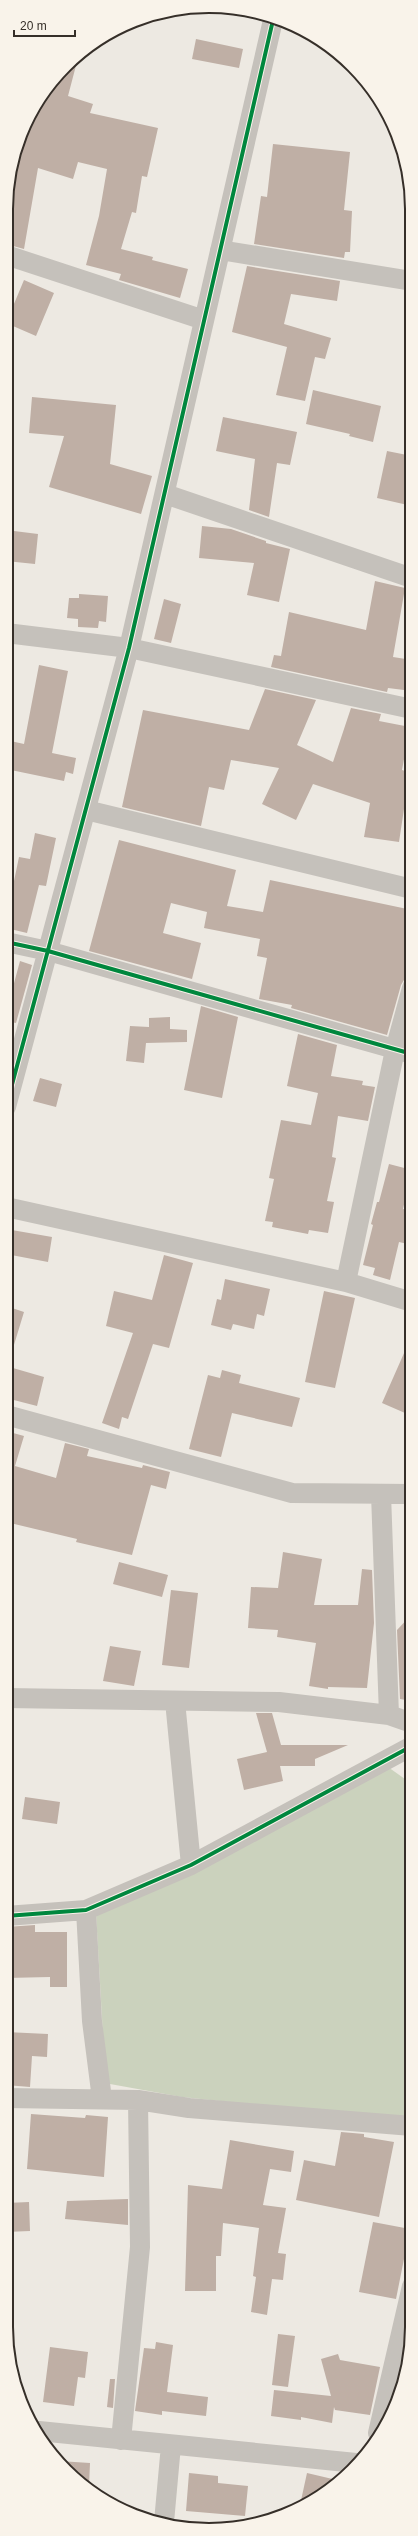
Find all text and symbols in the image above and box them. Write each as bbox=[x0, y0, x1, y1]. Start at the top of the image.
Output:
scale bar bbox=[14, 12, 75, 38]
text: 20 m bbox=[20, 19, 47, 33]

